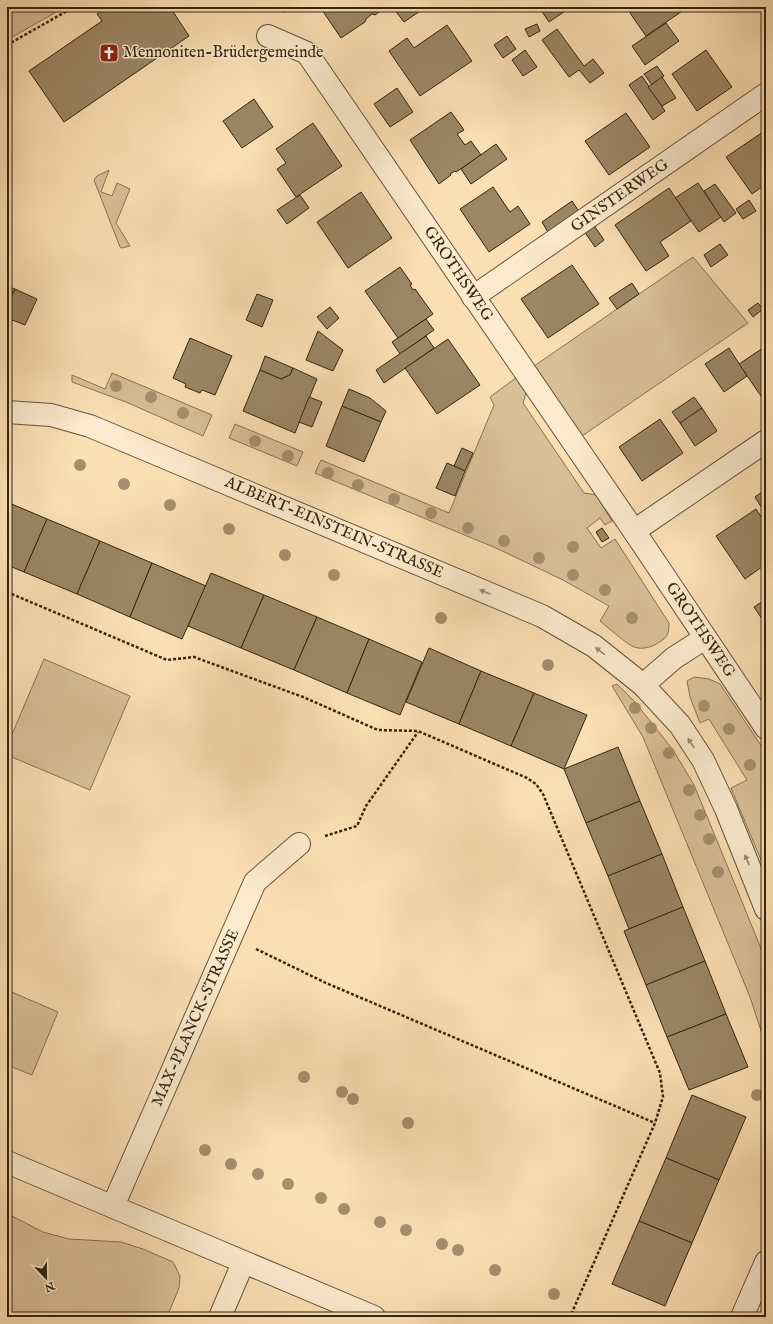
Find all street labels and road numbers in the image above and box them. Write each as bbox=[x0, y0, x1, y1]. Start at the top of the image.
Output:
street label: GINSTERWEG bbox=[567, 155, 673, 237]
street label: GROTHSWEG bbox=[419, 223, 497, 326]
street label: ALBERT-EINSTEIN-STRASSE bbox=[221, 472, 446, 583]
street label: GROTHSWEG bbox=[661, 579, 739, 682]
street label: MAX-PLANCK-STRASSE bbox=[148, 926, 244, 1110]

